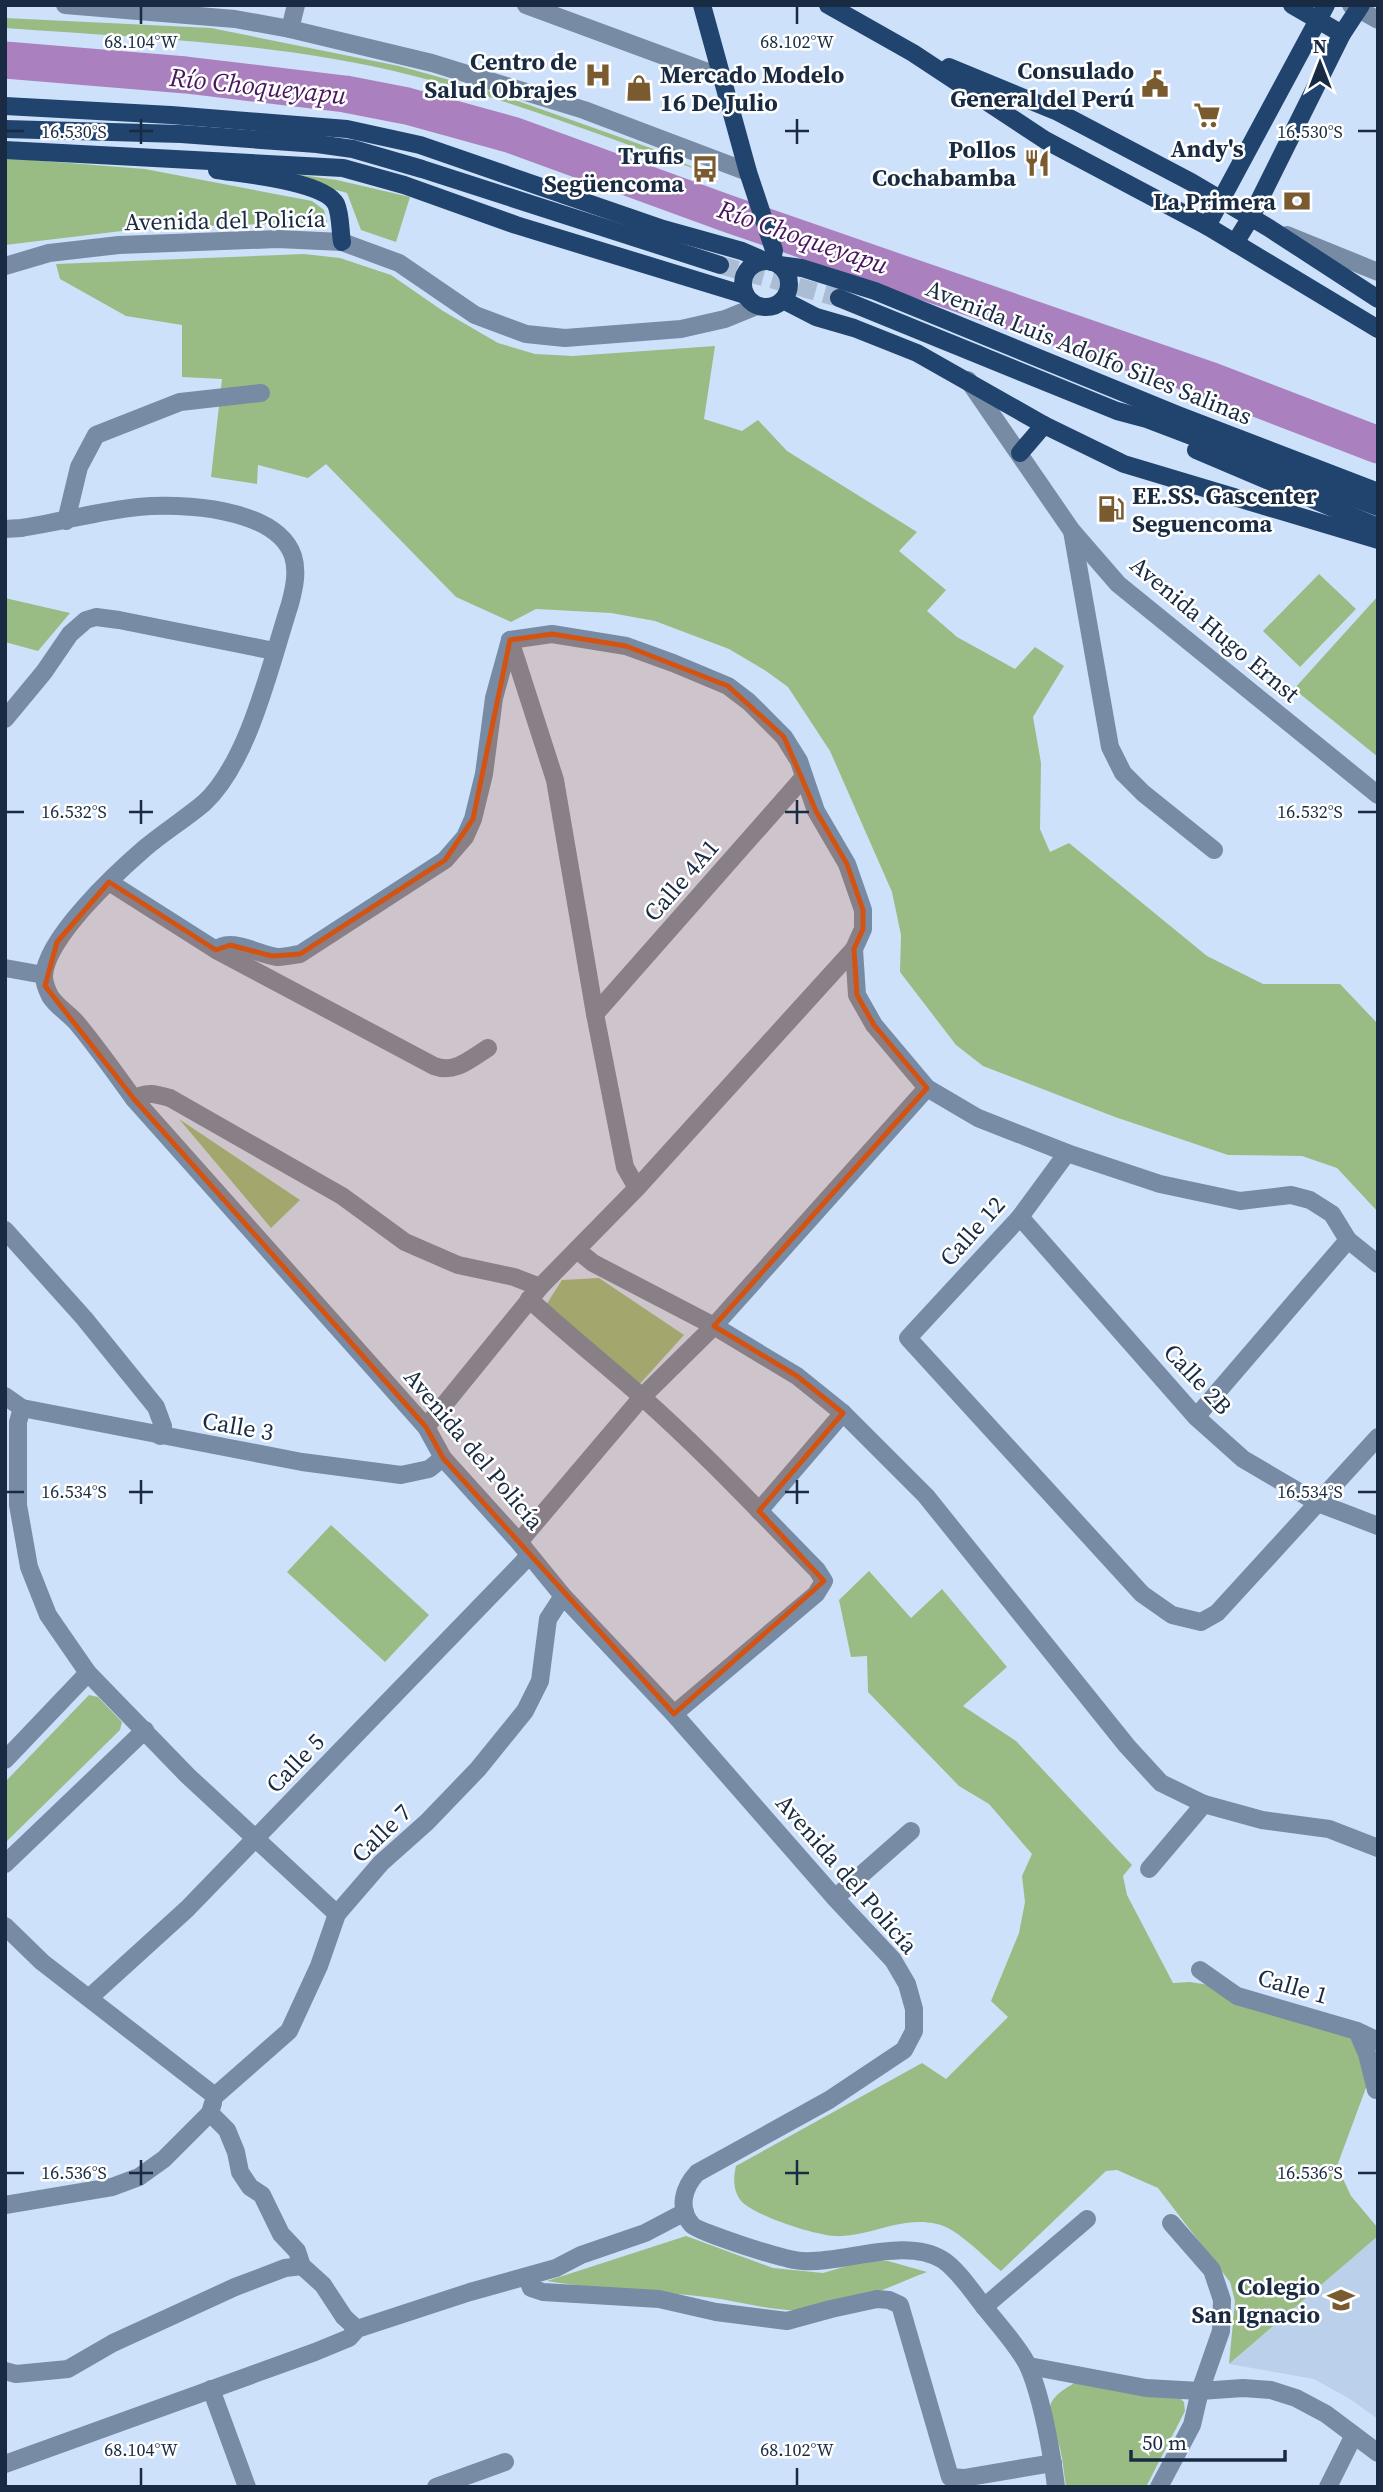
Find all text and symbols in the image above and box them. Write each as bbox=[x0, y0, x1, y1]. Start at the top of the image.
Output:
north arrow bbox=[1285, 28, 1355, 98]
text: 68.104°W bbox=[104, 29, 178, 54]
text: 68.102°W bbox=[760, 29, 834, 54]
text: N bbox=[1313, 33, 1327, 59]
place label: Centro de Salud Obrajes bbox=[424, 45, 577, 106]
place label: Consulado General del Perú bbox=[950, 54, 1134, 115]
place label: Mercado Modelo 16 De Julio bbox=[660, 58, 844, 119]
water label: Río Choqueyapu bbox=[167, 59, 348, 113]
hospital icon: Centro de Salud Obrajes bbox=[583, 60, 613, 90]
public building icon: Consulado General del Perú bbox=[1140, 69, 1170, 99]
shop icon: Mercado Modelo 16 De Julio bbox=[624, 73, 654, 103]
supermarket icon: Andy's bbox=[1192, 100, 1222, 130]
text: 16.530°S bbox=[41, 119, 107, 144]
text: 16.530°S bbox=[1277, 119, 1343, 144]
place label: Andy's bbox=[1170, 132, 1244, 165]
place label: Pollos Cochabamba bbox=[872, 133, 1016, 194]
place label: Trufis Següencoma bbox=[544, 139, 684, 200]
restaurant icon: Pollos Cochabamba bbox=[1022, 148, 1052, 178]
bus stop icon: Trufis Següencoma bbox=[690, 154, 720, 184]
place label: La Primera bbox=[1153, 185, 1276, 218]
bank icon: La Primera bbox=[1282, 186, 1312, 216]
water label: Río Choqueyapu bbox=[712, 191, 893, 283]
street label: Avenida del Policía bbox=[124, 202, 327, 238]
street label: Avenida Luis Adolfo Siles Salinas bbox=[921, 271, 1257, 433]
place label: EE.SS. Gascenter Seguencoma bbox=[1132, 479, 1318, 540]
fuel station icon: EE.SS. Gascenter Seguencoma bbox=[1096, 494, 1126, 524]
street label: Avenida Hugo Ernst bbox=[1123, 548, 1307, 710]
text: 16.532°S bbox=[41, 799, 107, 824]
text: 16.532°S bbox=[1277, 799, 1343, 824]
street label: Calle 4A1 bbox=[636, 832, 726, 928]
street label: Calle 12 bbox=[932, 1189, 1012, 1273]
street label: Calle 2B bbox=[1156, 1336, 1240, 1422]
street label: Avenida del Policía bbox=[397, 1361, 552, 1537]
street label: Calle 3 bbox=[200, 1404, 276, 1448]
text: 16.534°S bbox=[41, 1479, 107, 1504]
text: 16.534°S bbox=[1277, 1479, 1343, 1504]
street label: Calle 5 bbox=[258, 1726, 332, 1800]
street label: Avenida del Policía bbox=[768, 1787, 926, 1961]
street label: Calle 7 bbox=[344, 1796, 418, 1870]
street label: Calle 1 bbox=[1254, 1960, 1332, 2012]
text: 16.536°S bbox=[41, 2160, 107, 2185]
text: 16.536°S bbox=[1277, 2160, 1343, 2185]
place label: Colegio San Ignacio bbox=[1192, 2270, 1320, 2331]
school or university icon: Colegio San Ignacio bbox=[1326, 2285, 1356, 2315]
scale bar bbox=[1131, 2418, 1285, 2462]
text: 50 m bbox=[1142, 2428, 1187, 2457]
text: 68.104°W bbox=[104, 2437, 178, 2462]
text: 68.102°W bbox=[760, 2437, 834, 2462]

